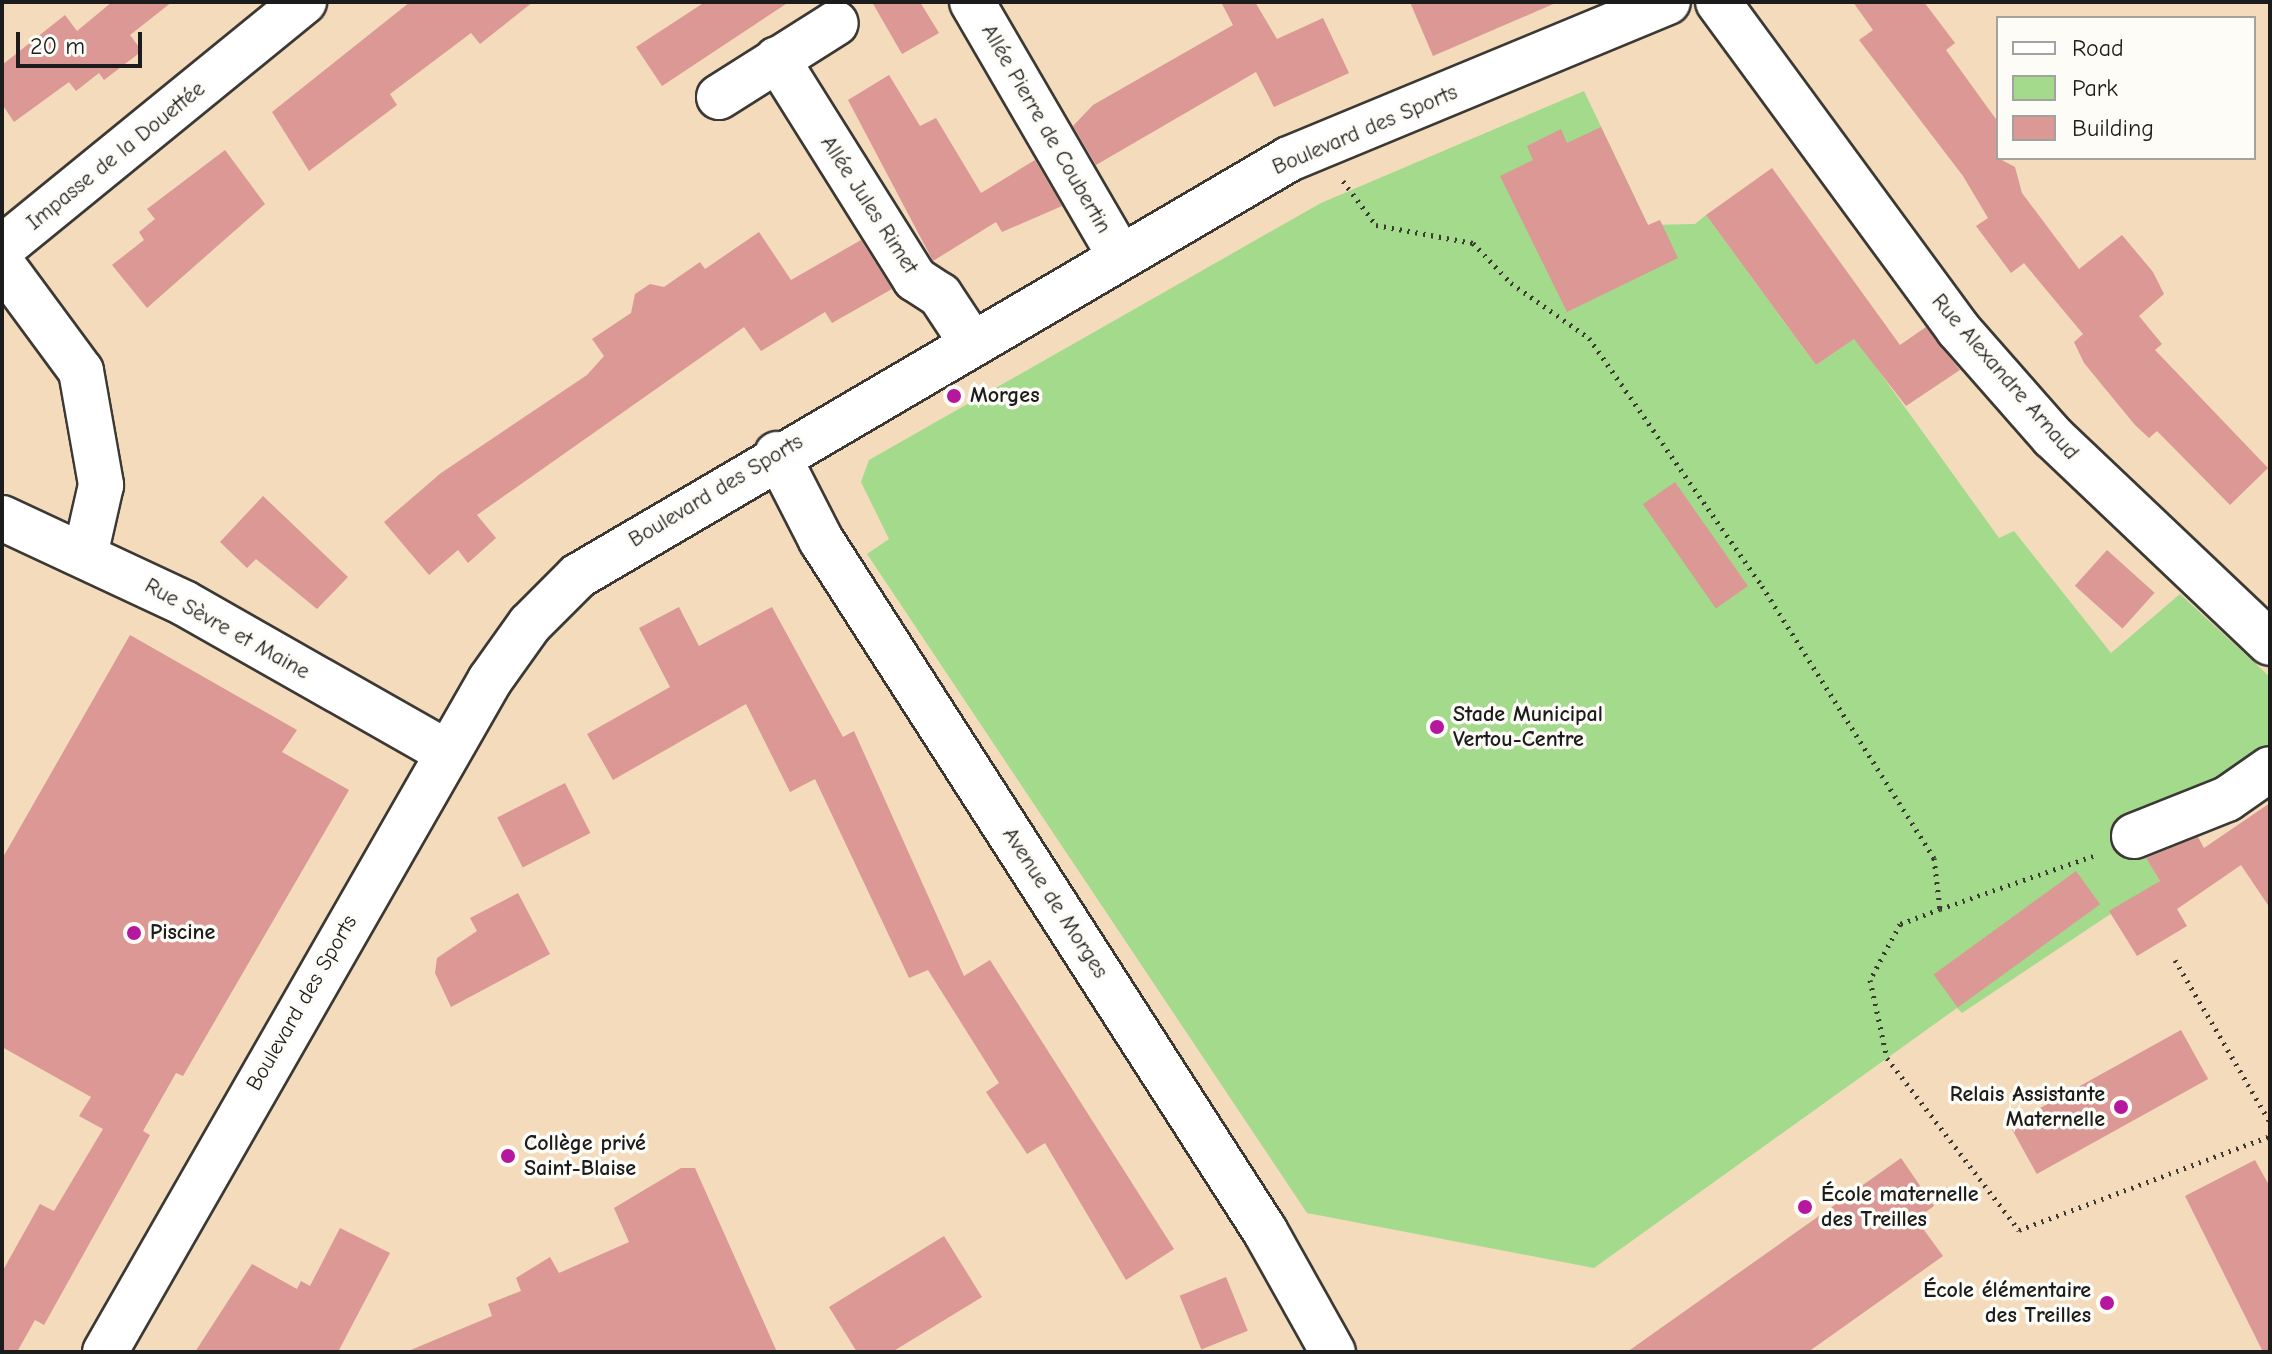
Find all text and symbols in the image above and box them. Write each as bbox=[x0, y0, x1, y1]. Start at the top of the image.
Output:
scale bar bbox=[20, 16, 146, 66]
legend bbox=[1996, 16, 2256, 160]
street label: Allée Pierre de Coubertin bbox=[975, 20, 1117, 238]
text: 20 m bbox=[30, 32, 85, 60]
text: Road bbox=[2072, 34, 2124, 62]
text: Park bbox=[2072, 74, 2118, 102]
street label: Impasse de la Douettée bbox=[22, 76, 210, 236]
street label: Boulevard des Sports bbox=[1269, 79, 1461, 181]
text: Building bbox=[2072, 114, 2154, 142]
street label: Allée Jules Rimet bbox=[815, 131, 923, 279]
street label: Rue Alexandre Arnaud bbox=[1926, 289, 2084, 465]
place label: Morges bbox=[970, 383, 1040, 409]
marker: Morges bbox=[945, 387, 963, 405]
street label: Boulevard des Sports bbox=[624, 429, 808, 553]
street label: Rue Sèvre et Maine bbox=[140, 573, 314, 685]
place label: Stade Municipal Vertou-Centre bbox=[1453, 701, 1603, 752]
marker: Stade Municipal Vertou-Centre bbox=[1428, 718, 1446, 736]
street label: Avenue de Morges bbox=[996, 823, 1114, 983]
street label: Boulevard des Sports bbox=[241, 911, 363, 1095]
place label: Piscine bbox=[150, 920, 215, 946]
marker: Piscine bbox=[125, 924, 143, 942]
place label: Relais Assistante Maternelle bbox=[1950, 1081, 2105, 1132]
marker: Relais Assistante Maternelle bbox=[2112, 1098, 2130, 1116]
place label: Collège privé Saint-Blaise bbox=[524, 1130, 646, 1182]
marker: Collège privé Saint-Blaise bbox=[499, 1147, 517, 1165]
place label: École maternelle des Treilles bbox=[1821, 1181, 1979, 1232]
marker: École maternelle des Treilles bbox=[1796, 1198, 1814, 1216]
place label: École élémentaire des Treilles bbox=[1923, 1277, 2091, 1328]
marker: École élémentaire des Treilles bbox=[2098, 1294, 2116, 1312]

